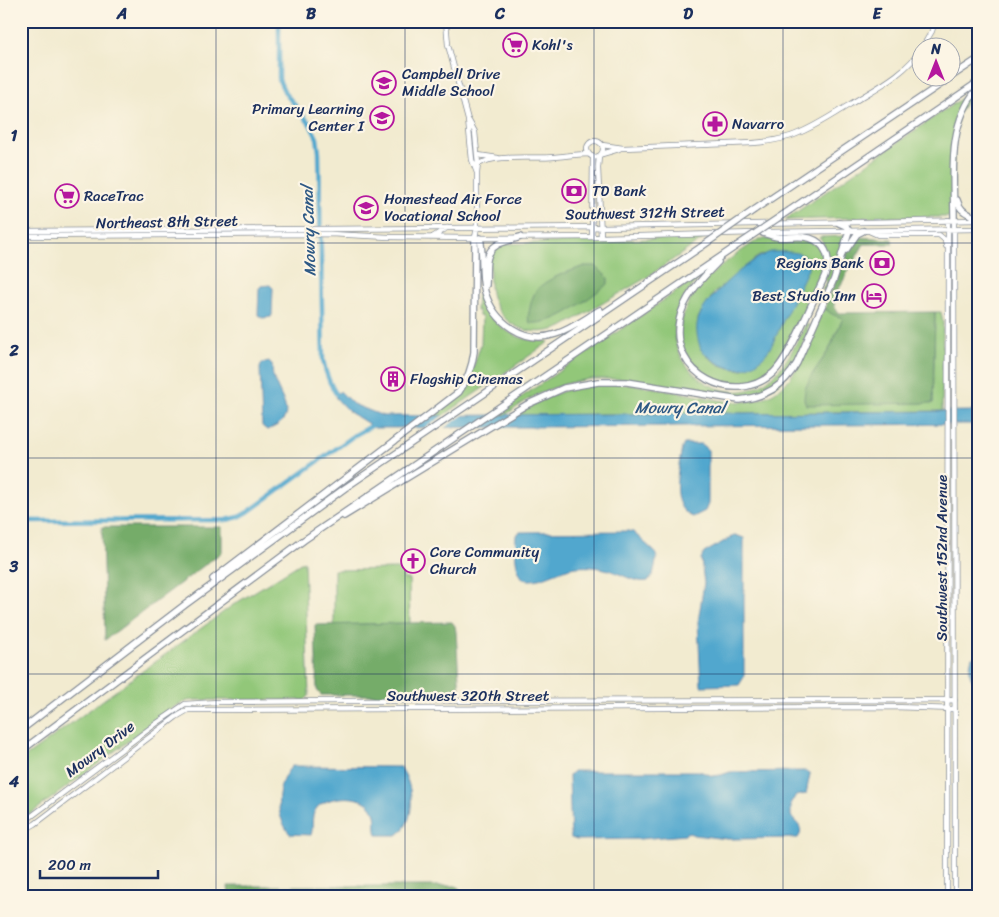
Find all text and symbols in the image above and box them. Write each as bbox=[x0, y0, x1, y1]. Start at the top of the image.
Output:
text: A bbox=[116, 0, 127, 28]
text: B bbox=[306, 0, 317, 28]
text: C bbox=[494, 0, 506, 28]
text: D bbox=[683, 0, 693, 28]
text: E bbox=[873, 0, 883, 28]
supermarket icon: Kohl's bbox=[502, 32, 528, 58]
place label: Kohl's bbox=[532, 32, 574, 58]
text: N bbox=[930, 37, 941, 62]
north arrow bbox=[912, 38, 962, 88]
place label: Campbell Drive Middle School bbox=[402, 61, 501, 104]
school or university icon: Campbell Drive Middle School bbox=[371, 70, 397, 96]
place label: Primary Learning Center I bbox=[252, 96, 365, 139]
school or university icon: Primary Learning Center I bbox=[369, 105, 395, 131]
pharmacy icon: Navarro bbox=[702, 111, 728, 137]
place label: Navarro bbox=[732, 111, 785, 137]
text: 1 bbox=[11, 121, 18, 150]
bank icon: TD Bank bbox=[561, 178, 587, 204]
place label: TD Bank bbox=[592, 178, 646, 204]
water label: Mowry Canal bbox=[292, 182, 325, 277]
supermarket icon: RaceTrac bbox=[54, 183, 80, 209]
place label: RaceTrac bbox=[84, 183, 144, 209]
place label: Homestead Air Force Vocational School bbox=[384, 186, 522, 229]
school or university icon: Homestead Air Force Vocational School bbox=[353, 195, 379, 221]
street label: Southwest 312th Street bbox=[565, 199, 725, 227]
street label: Northeast 8th Street bbox=[96, 208, 239, 236]
place label: Regions Bank bbox=[777, 250, 864, 276]
bank icon: Regions Bank bbox=[869, 250, 895, 276]
place label: Best Studio Inn bbox=[752, 283, 856, 309]
hotel icon: Best Studio Inn bbox=[861, 283, 887, 309]
text: 2 bbox=[8, 336, 19, 365]
building icon: Flagship Cinemas bbox=[380, 366, 406, 392]
place label: Flagship Cinemas bbox=[410, 366, 523, 392]
water label: Mowry Canal bbox=[635, 393, 729, 422]
street label: Southwest 152nd Avenue bbox=[929, 475, 955, 641]
place label: Core Community Church bbox=[430, 539, 539, 582]
church icon: Core Community Church bbox=[400, 548, 426, 574]
text: 3 bbox=[9, 552, 19, 581]
street label: Southwest 320th Street bbox=[387, 683, 550, 709]
street label: Mowry Drive bbox=[59, 714, 141, 784]
text: 4 bbox=[8, 767, 19, 796]
scale bar bbox=[40, 847, 158, 879]
text: 200 m bbox=[48, 852, 92, 878]

